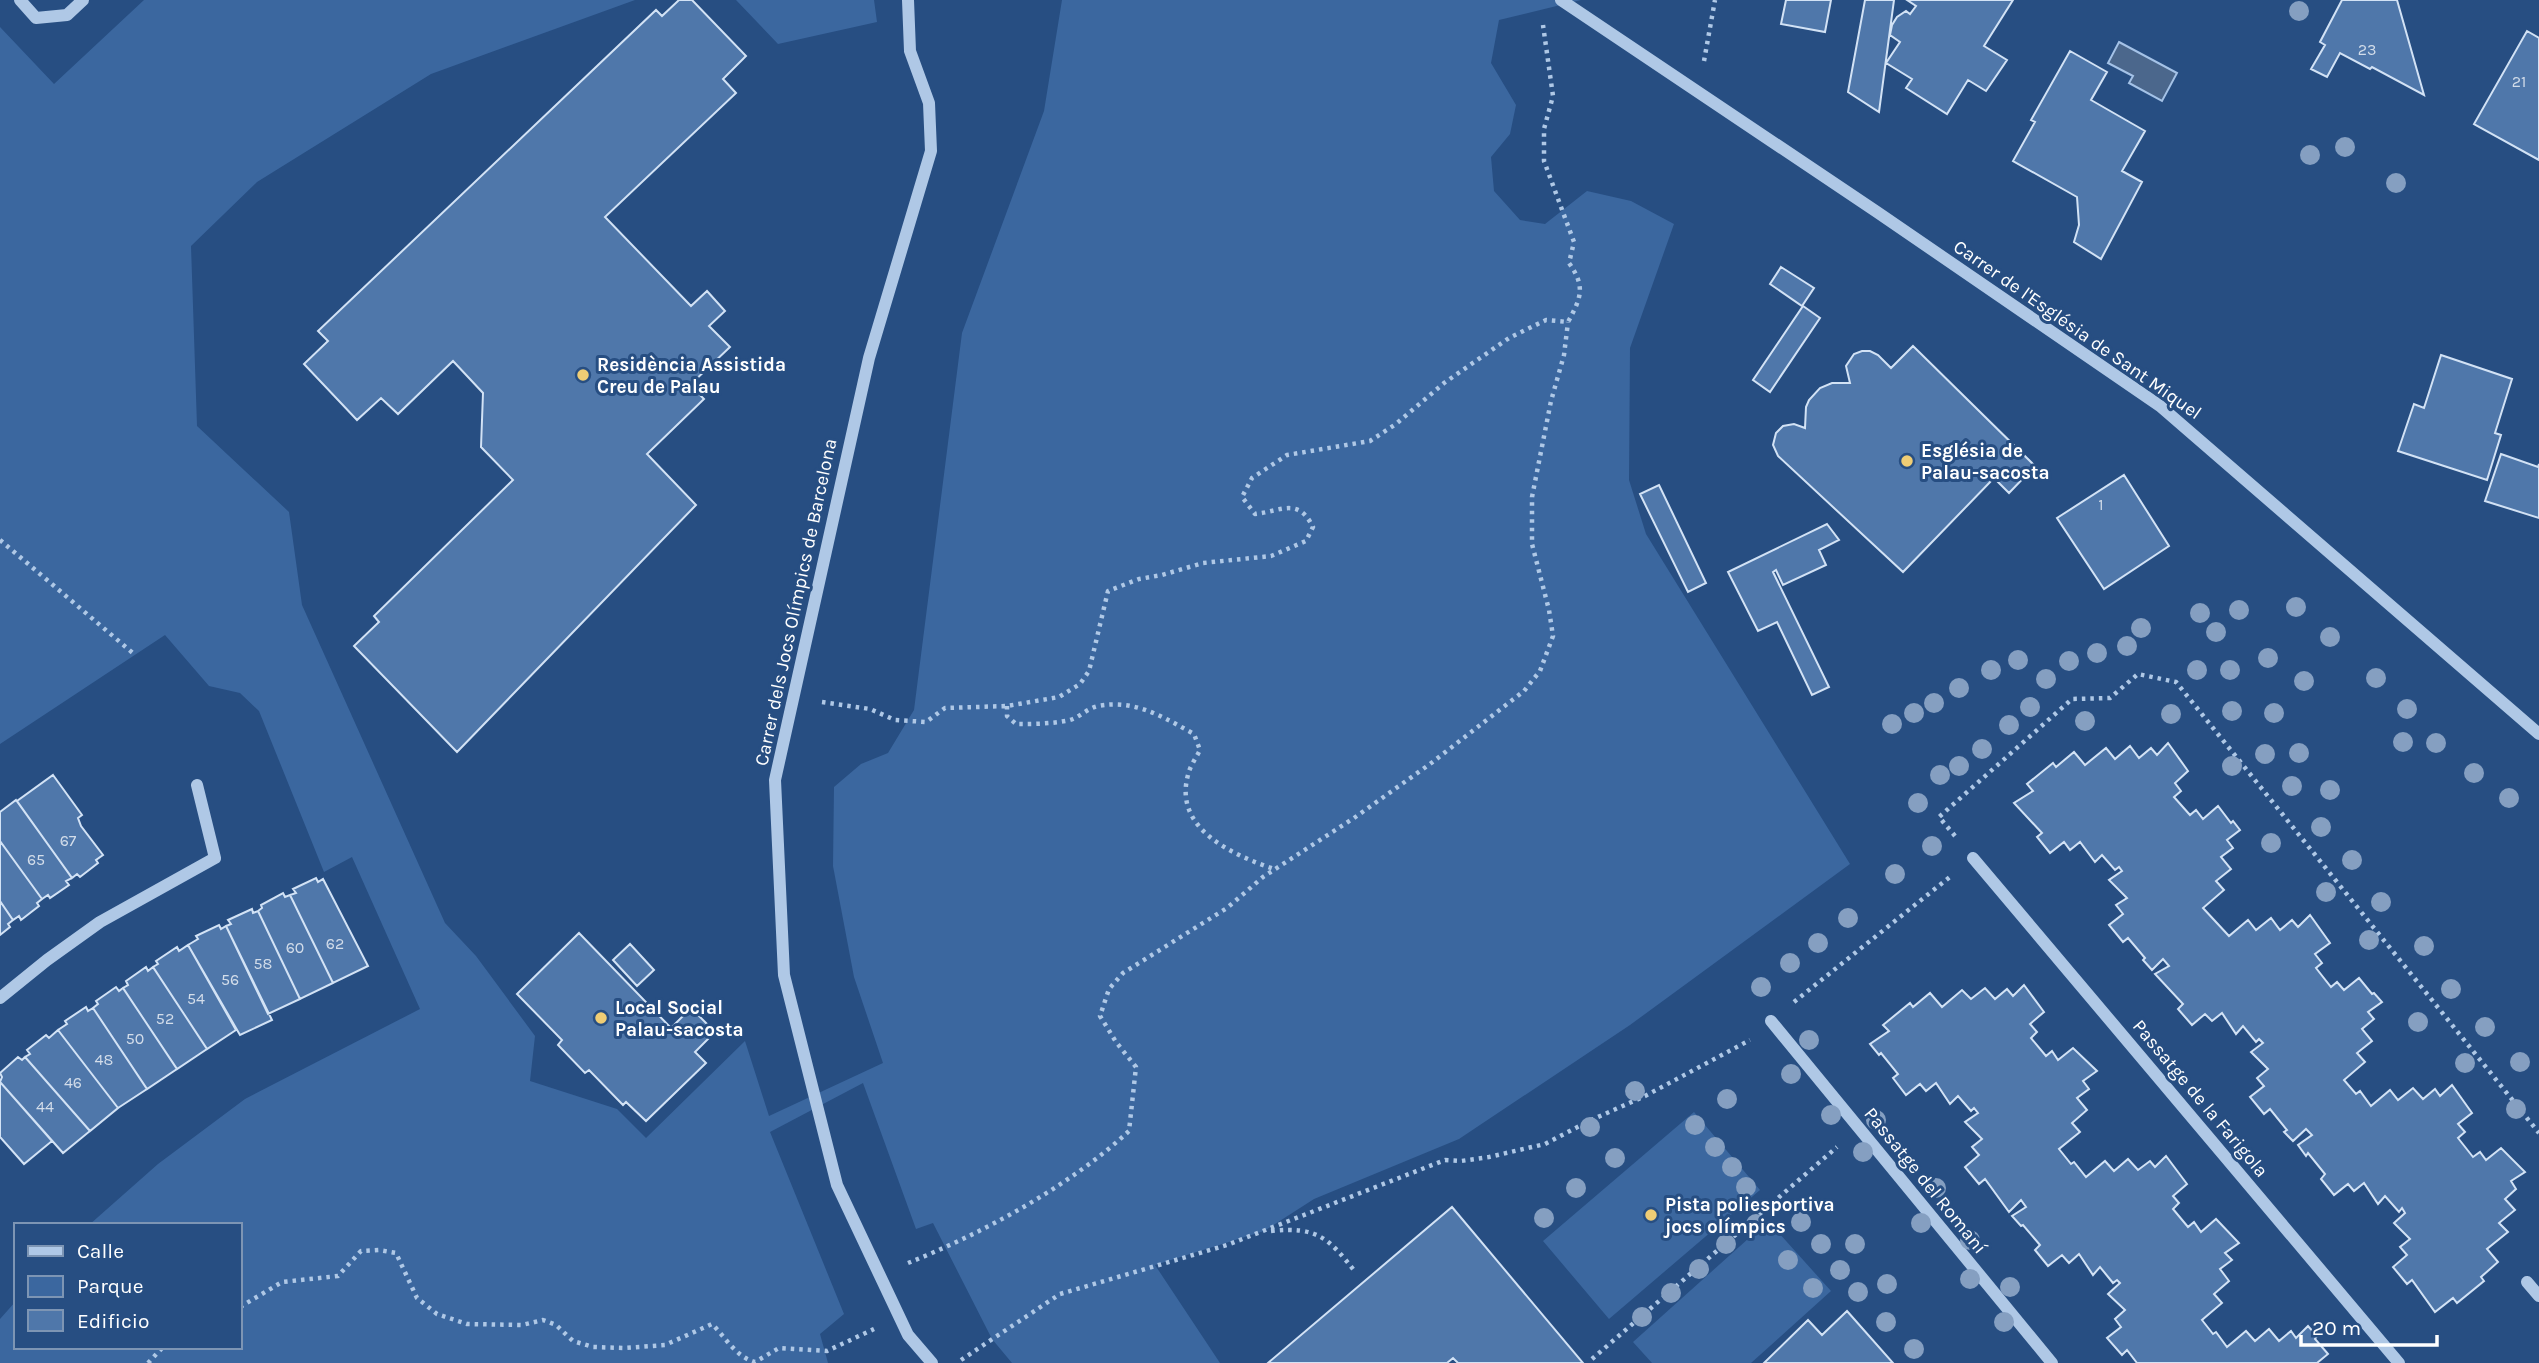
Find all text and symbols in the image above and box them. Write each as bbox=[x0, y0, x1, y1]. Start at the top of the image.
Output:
house number: 23 bbox=[2358, 40, 2376, 59]
house number: 21 bbox=[2512, 72, 2526, 91]
street label: Carrer de l'Església de Sant Miquel bbox=[1949, 235, 2206, 424]
place label: Residència Assistida Creu de Palau bbox=[597, 354, 786, 398]
marker: Residència Assistida Creu de Palau bbox=[575, 367, 591, 383]
street label: Carrer dels Jocs Olímpics de Barcelona bbox=[750, 437, 841, 768]
place label: Església de Palau-sacosta bbox=[1921, 440, 2050, 484]
marker: Església de Palau-sacosta bbox=[1899, 453, 1915, 469]
house number: 1 bbox=[2098, 495, 2104, 514]
house number: 67 bbox=[60, 831, 77, 850]
house number: 65 bbox=[27, 850, 45, 869]
house number: 62 bbox=[326, 934, 344, 953]
house number: 60 bbox=[286, 938, 304, 957]
house number: 58 bbox=[254, 954, 272, 973]
house number: 56 bbox=[221, 970, 239, 989]
house number: 54 bbox=[187, 989, 205, 1008]
place label: Local Social Palau-sacosta bbox=[615, 997, 744, 1041]
house number: 52 bbox=[156, 1009, 174, 1028]
marker: Local Social Palau-sacosta bbox=[593, 1010, 609, 1026]
street label: Passatge de la Farigola bbox=[2128, 1015, 2273, 1182]
house number: 50 bbox=[126, 1029, 144, 1048]
house number: 48 bbox=[95, 1050, 113, 1069]
house number: 46 bbox=[64, 1073, 82, 1092]
house number: 44 bbox=[36, 1097, 54, 1116]
street label: Passatge del Romaní bbox=[1859, 1103, 1991, 1258]
place label: Pista poliesportiva jocs olímpics bbox=[1663, 1194, 1835, 1238]
marker: Pista poliesportiva jocs olímpics bbox=[1643, 1207, 1659, 1223]
legend bbox=[14, 1223, 242, 1349]
text: Calle bbox=[77, 1239, 124, 1263]
text: Parque bbox=[77, 1274, 144, 1298]
scale bar bbox=[2301, 1304, 2438, 1348]
text: Edificio bbox=[77, 1309, 150, 1333]
text: 20 m bbox=[2312, 1316, 2361, 1340]

